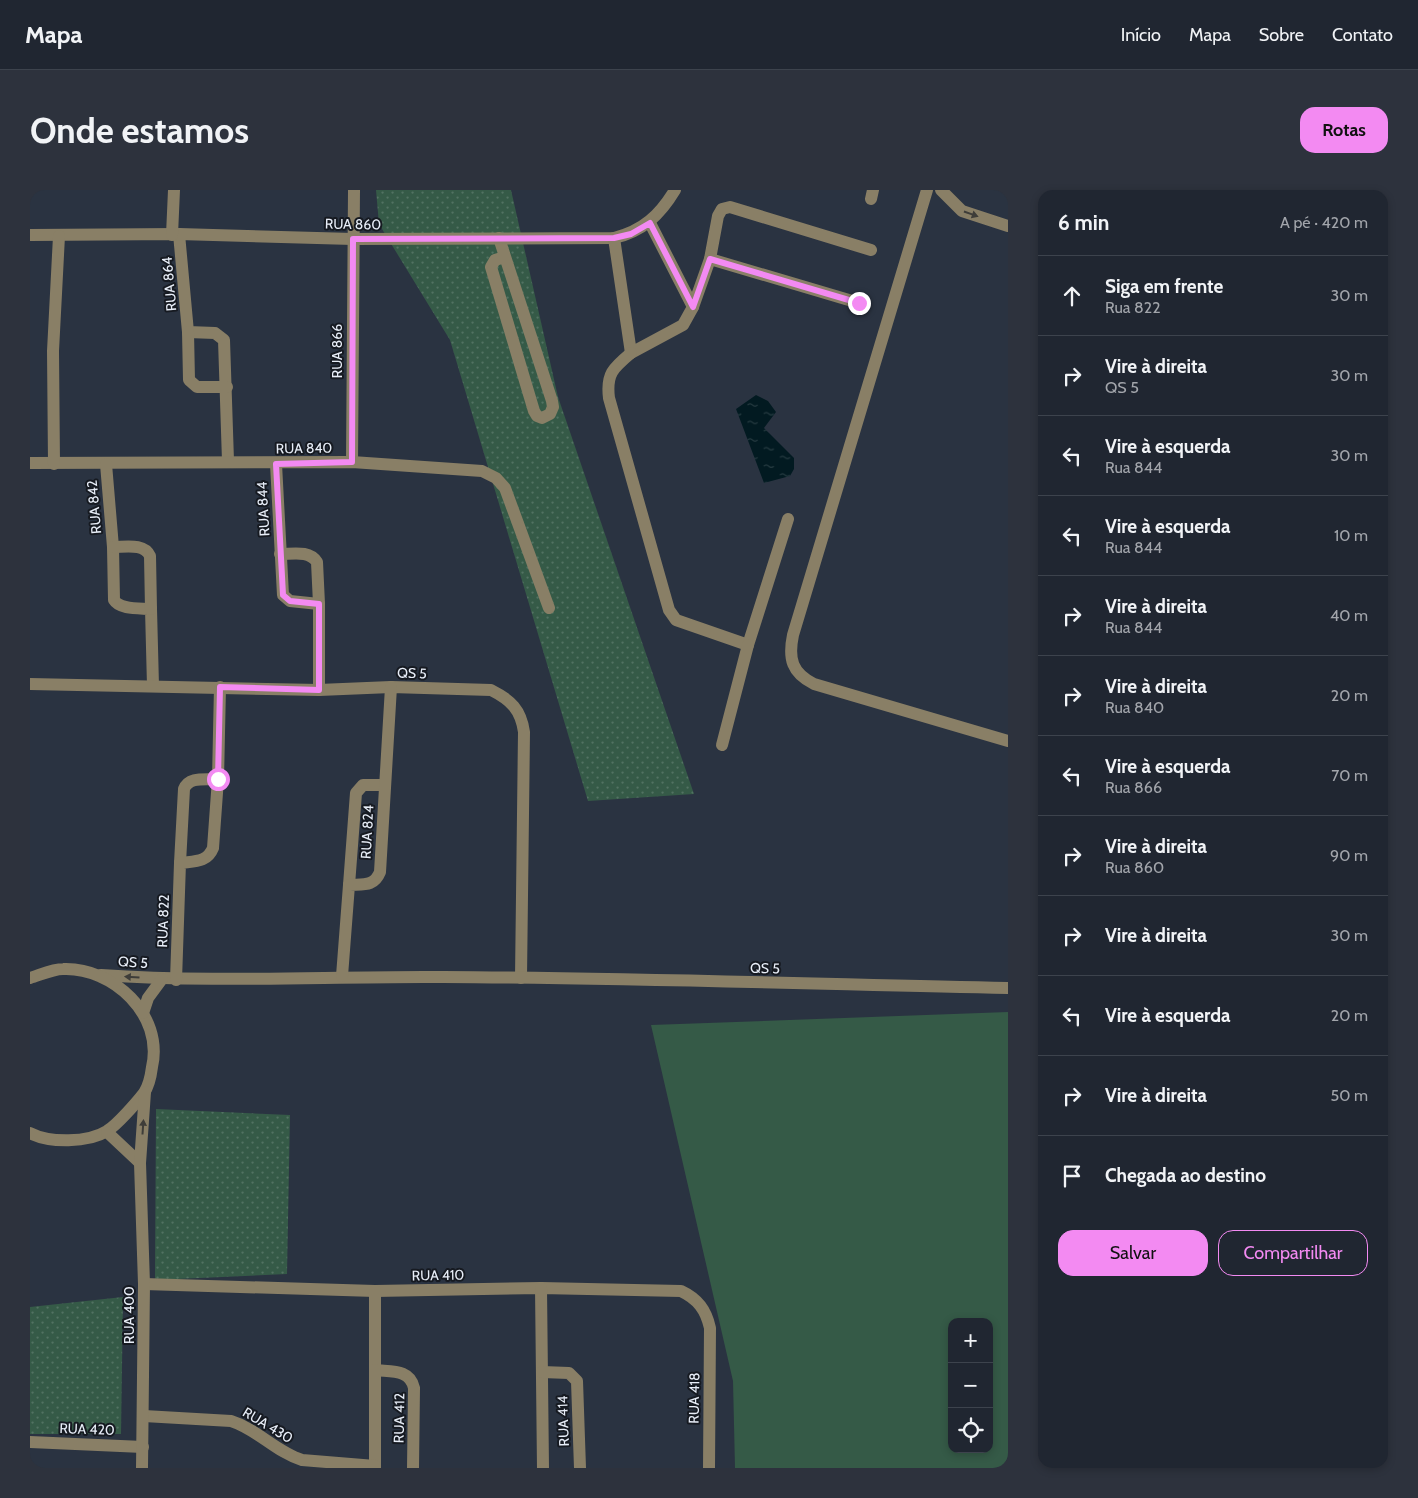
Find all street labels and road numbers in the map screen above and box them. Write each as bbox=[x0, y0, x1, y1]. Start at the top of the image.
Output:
street label: RUA 860 bbox=[325, 215, 382, 233]
street label: RUA 864 bbox=[158, 256, 180, 312]
street label: RUA 866 bbox=[328, 324, 346, 378]
street label: RUA 840 bbox=[276, 439, 333, 457]
street label: RUA 842 bbox=[83, 479, 105, 535]
street label: RUA 844 bbox=[253, 481, 273, 537]
street label: QS 5 bbox=[397, 663, 427, 683]
street label: RUA 824 bbox=[357, 805, 377, 859]
street label: RUA 822 bbox=[153, 894, 173, 948]
street label: QS 5 bbox=[118, 952, 148, 972]
street label: QS 5 bbox=[750, 959, 780, 977]
street label: RUA 410 bbox=[412, 1266, 465, 1284]
street label: RUA 400 bbox=[120, 1286, 138, 1344]
street label: RUA 418 bbox=[685, 1372, 703, 1424]
street label: RUA 412 bbox=[390, 1393, 408, 1443]
street label: RUA 414 bbox=[553, 1395, 573, 1447]
street label: RUA 430 bbox=[240, 1403, 297, 1447]
street label: RUA 420 bbox=[59, 1419, 115, 1439]

